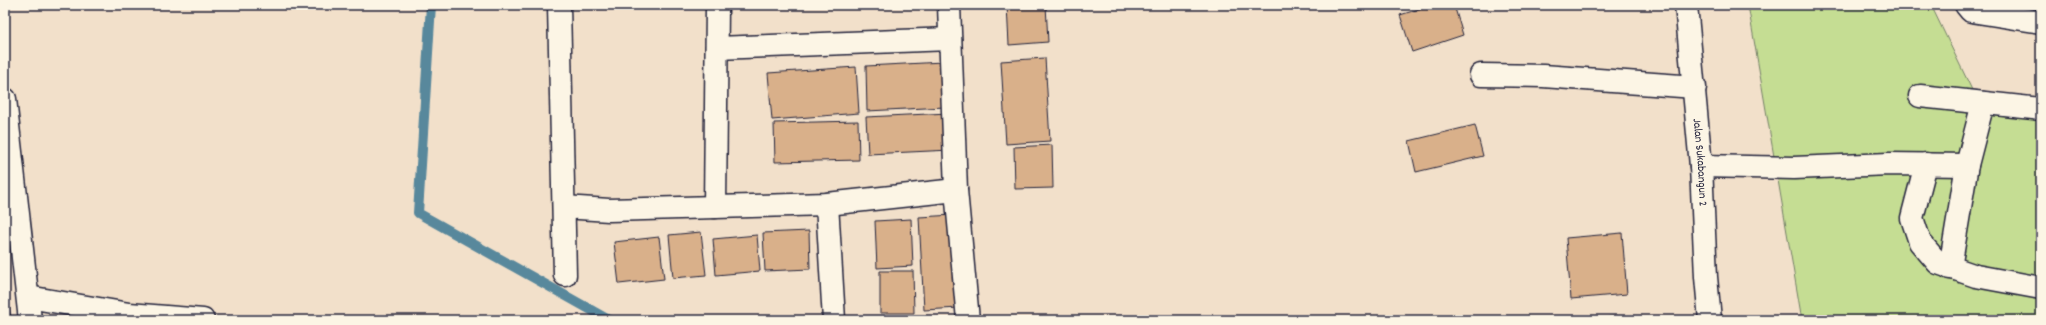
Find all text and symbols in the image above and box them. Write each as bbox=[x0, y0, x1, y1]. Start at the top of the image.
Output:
street label: Jalan Sukabangun 2 bbox=[1688, 118, 1711, 207]

